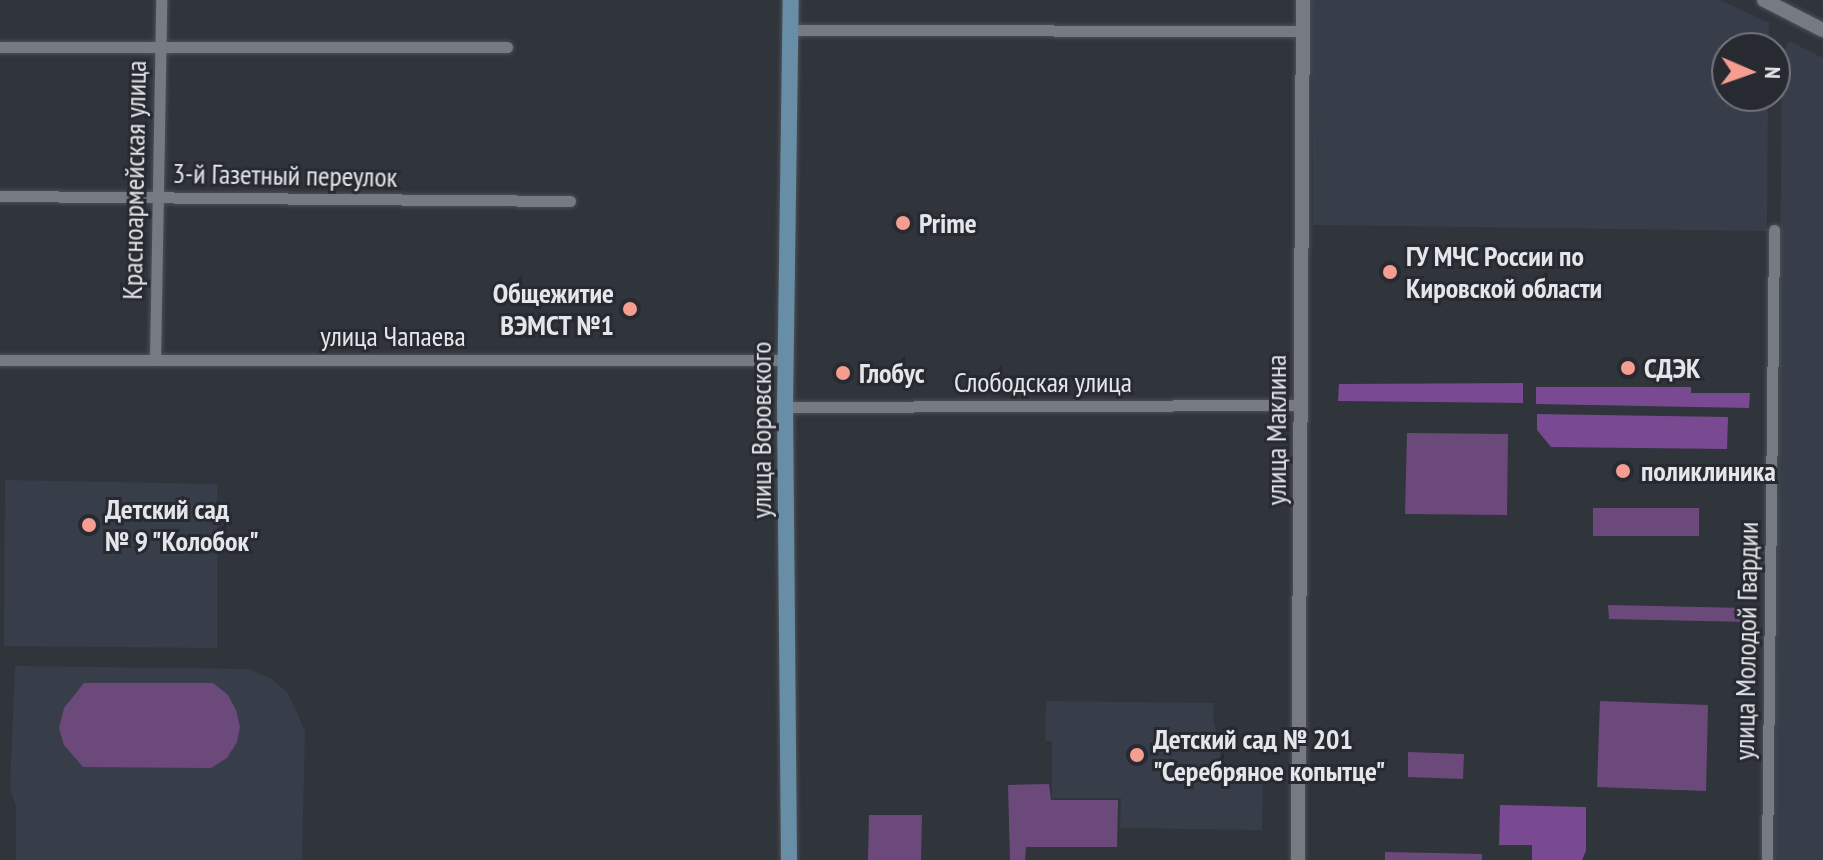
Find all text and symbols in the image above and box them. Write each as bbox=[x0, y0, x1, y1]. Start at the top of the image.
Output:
north arrow bbox=[1711, 32, 1791, 112]
street label: Красноармейская улица bbox=[115, 60, 153, 300]
text: N bbox=[1759, 66, 1787, 79]
street label: 3-й Газетный переулок bbox=[172, 156, 398, 194]
place label: Prime bbox=[919, 206, 977, 240]
marker: Prime bbox=[894, 214, 912, 232]
place label: ГУ МЧС России по Кировской области bbox=[1406, 239, 1602, 305]
marker: ГУ МЧС России по Кировской области bbox=[1381, 263, 1399, 281]
place label: Общежитие ВЭМСТ №1 bbox=[493, 276, 614, 342]
marker: Общежитие ВЭМСТ №1 bbox=[621, 300, 639, 318]
street label: улица Чапаева bbox=[320, 319, 466, 353]
street label: улица Воровского bbox=[744, 342, 778, 518]
place label: СДЭК bbox=[1644, 351, 1701, 385]
street label: улица Маклина bbox=[1259, 355, 1293, 505]
place label: Глобус bbox=[859, 356, 925, 390]
marker: СДЭК bbox=[1619, 359, 1637, 377]
marker: Глобус bbox=[834, 364, 852, 382]
street label: Слободская улица bbox=[954, 365, 1132, 399]
place label: поликлиника bbox=[1641, 454, 1776, 488]
marker: поликлиника bbox=[1612, 460, 1634, 482]
place label: Детский сад № 9 "Колобок" bbox=[105, 492, 261, 558]
marker: Детский сад № 9 "Колобок" bbox=[80, 516, 98, 534]
street label: улица Молодой Гвардии bbox=[1727, 522, 1765, 760]
place label: Детский сад № 201 "Серебряное копытце" bbox=[1153, 722, 1385, 788]
marker: Детский сад № 201 "Серебряное копытце" bbox=[1128, 746, 1146, 764]

